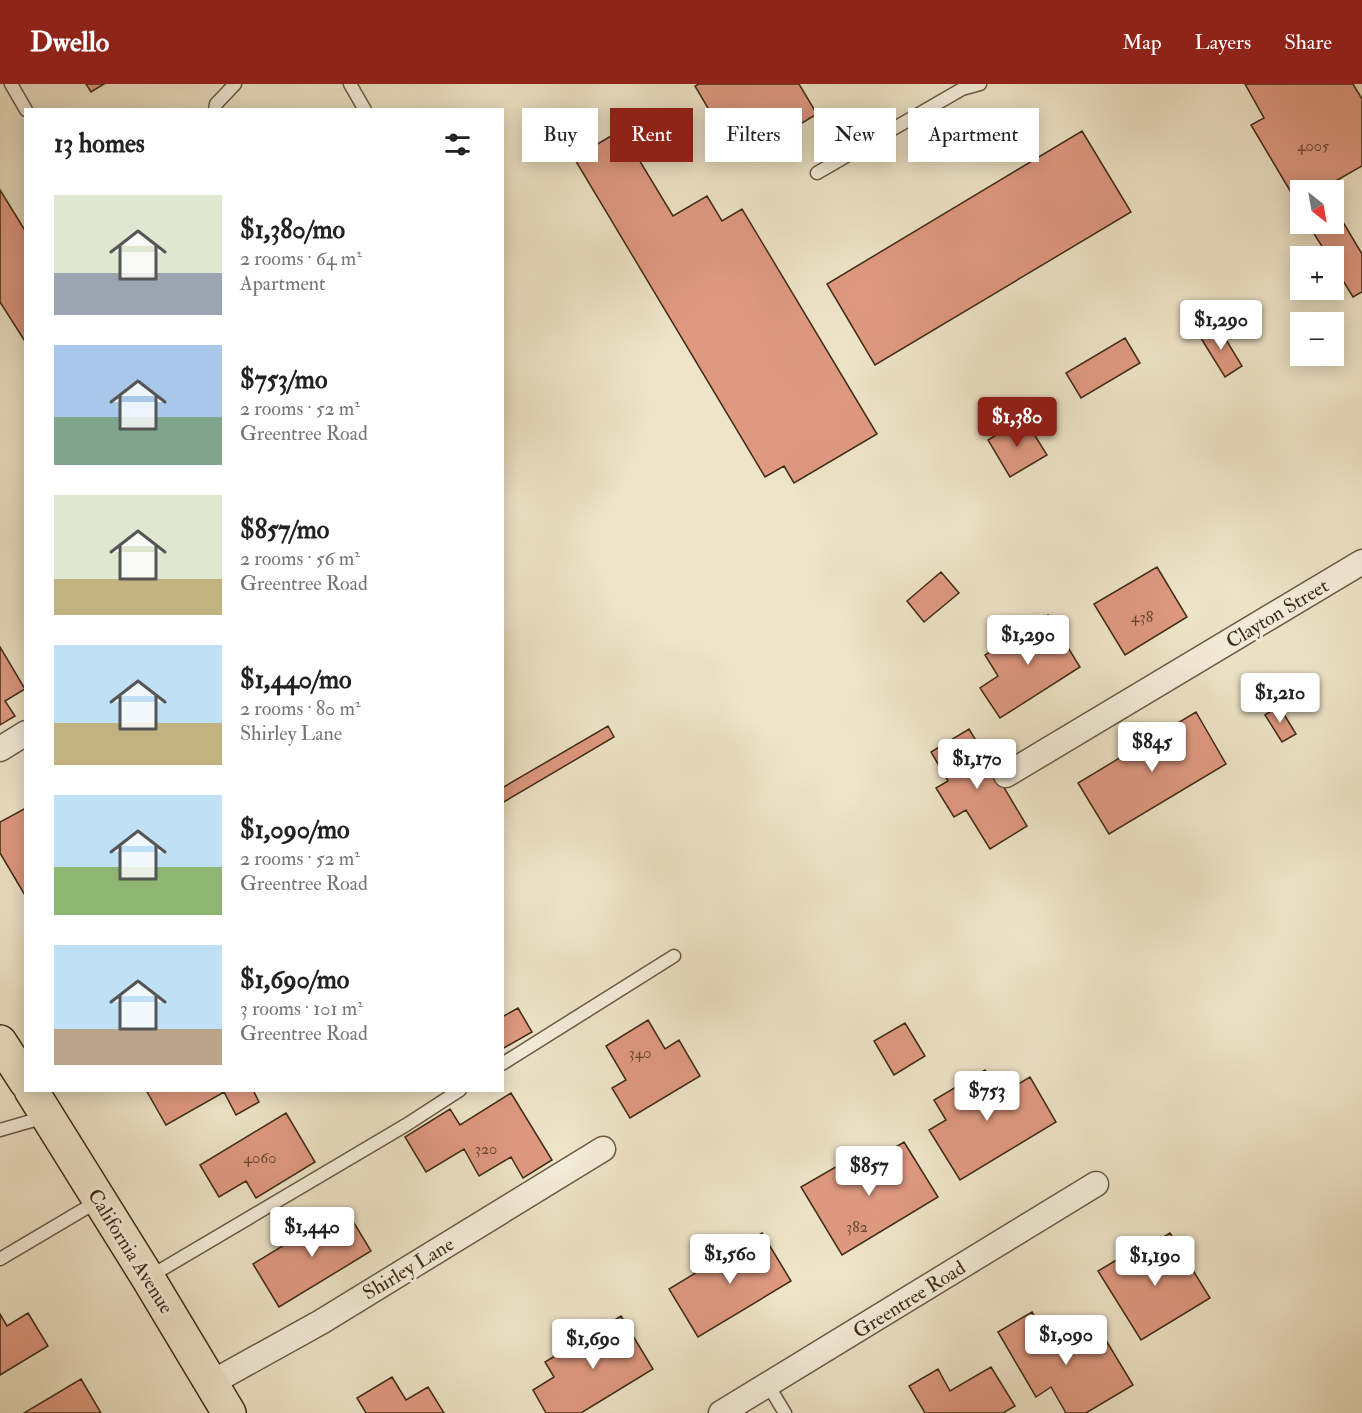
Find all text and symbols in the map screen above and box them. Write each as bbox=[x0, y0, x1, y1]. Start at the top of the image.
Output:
text: Dwello bbox=[30, 25, 109, 60]
text: Map bbox=[1122, 29, 1162, 56]
text: Layers bbox=[1195, 29, 1251, 56]
text: Share bbox=[1284, 29, 1332, 56]
chip: Buy bbox=[522, 108, 598, 162]
chip: Rent bbox=[610, 108, 693, 162]
chip: Filters bbox=[705, 108, 802, 162]
chip: New bbox=[814, 108, 896, 162]
chip: Apartment bbox=[908, 108, 1039, 162]
text: 13 homes bbox=[54, 128, 145, 160]
icon: filters bbox=[441, 128, 474, 161]
house number: 4005 bbox=[1297, 136, 1329, 156]
north arrow bbox=[1290, 180, 1344, 234]
map controls bbox=[1290, 180, 1344, 366]
text: $1,380/mo bbox=[240, 214, 345, 246]
icon: home bbox=[102, 219, 174, 291]
text: 2 rooms · 64 m² bbox=[240, 246, 362, 271]
button: + bbox=[1290, 246, 1344, 300]
text: Apartment bbox=[240, 271, 325, 296]
pin: $1,290 bbox=[1172, 300, 1270, 351]
text: $1,290 bbox=[1194, 307, 1248, 332]
button: − bbox=[1290, 312, 1344, 366]
text: $753/mo bbox=[240, 364, 327, 396]
icon: home bbox=[102, 369, 174, 441]
text: 2 rooms · 52 m² bbox=[240, 396, 360, 421]
pin: $1,380 bbox=[968, 397, 1066, 448]
text: $1,380 bbox=[992, 404, 1042, 429]
text: Greentree Road bbox=[240, 421, 368, 446]
text: $857/mo bbox=[240, 514, 329, 546]
icon: home bbox=[102, 519, 174, 591]
text: 2 rooms · 56 m² bbox=[240, 546, 360, 571]
text: Greentree Road bbox=[240, 571, 368, 596]
street label: Clayton Street bbox=[1221, 573, 1334, 654]
house number: 438 bbox=[1131, 607, 1154, 627]
pin: $1,290 bbox=[979, 615, 1077, 666]
text: $1,290 bbox=[1001, 622, 1055, 647]
text: $1,440/mo bbox=[240, 664, 351, 696]
icon: home bbox=[102, 669, 174, 741]
pin: $1,210 bbox=[1231, 673, 1329, 724]
text: $1,210 bbox=[1255, 680, 1305, 705]
text: 2 rooms · 80 m² bbox=[240, 696, 361, 721]
text: Shirley Lane bbox=[240, 721, 342, 746]
pin: $845 bbox=[1116, 722, 1188, 773]
text: $845 bbox=[1132, 729, 1172, 754]
pin: $1,170 bbox=[928, 739, 1026, 790]
text: $1,170 bbox=[952, 746, 1002, 771]
text: $1,090/mo bbox=[240, 814, 350, 846]
icon: home bbox=[102, 819, 174, 891]
text: 2 rooms · 52 m² bbox=[240, 846, 360, 871]
text: Greentree Road bbox=[240, 871, 368, 896]
text: $1,690/mo bbox=[240, 964, 349, 996]
icon: home bbox=[102, 969, 174, 1041]
text: 3 rooms · 101 m² bbox=[240, 996, 363, 1021]
text: Greentree Road bbox=[240, 1021, 368, 1046]
house number: 340 bbox=[629, 1043, 651, 1063]
pin: $753 bbox=[951, 1071, 1023, 1122]
text: $753 bbox=[969, 1078, 1005, 1103]
house number: 320 bbox=[475, 1139, 497, 1159]
pin: $857 bbox=[833, 1146, 905, 1197]
house number: 4060 bbox=[243, 1148, 277, 1168]
text: $857 bbox=[850, 1153, 888, 1178]
street label: California Avenue bbox=[82, 1184, 179, 1318]
pin: $1,440 bbox=[263, 1207, 361, 1258]
text: $1,440 bbox=[284, 1214, 340, 1239]
house number: 382 bbox=[846, 1217, 868, 1237]
street label: Shirley Lane bbox=[358, 1231, 458, 1305]
pin: $1,560 bbox=[681, 1234, 779, 1285]
pin: $1,190 bbox=[1106, 1236, 1204, 1287]
text: $1,560 bbox=[704, 1241, 756, 1266]
text: $1,190 bbox=[1130, 1243, 1180, 1268]
street label: Greentree Road bbox=[848, 1255, 970, 1344]
pin: $1,090 bbox=[1017, 1315, 1115, 1366]
pin: $1,690 bbox=[544, 1319, 642, 1370]
text: $1,090 bbox=[1039, 1322, 1093, 1347]
text: $1,690 bbox=[566, 1326, 620, 1351]

